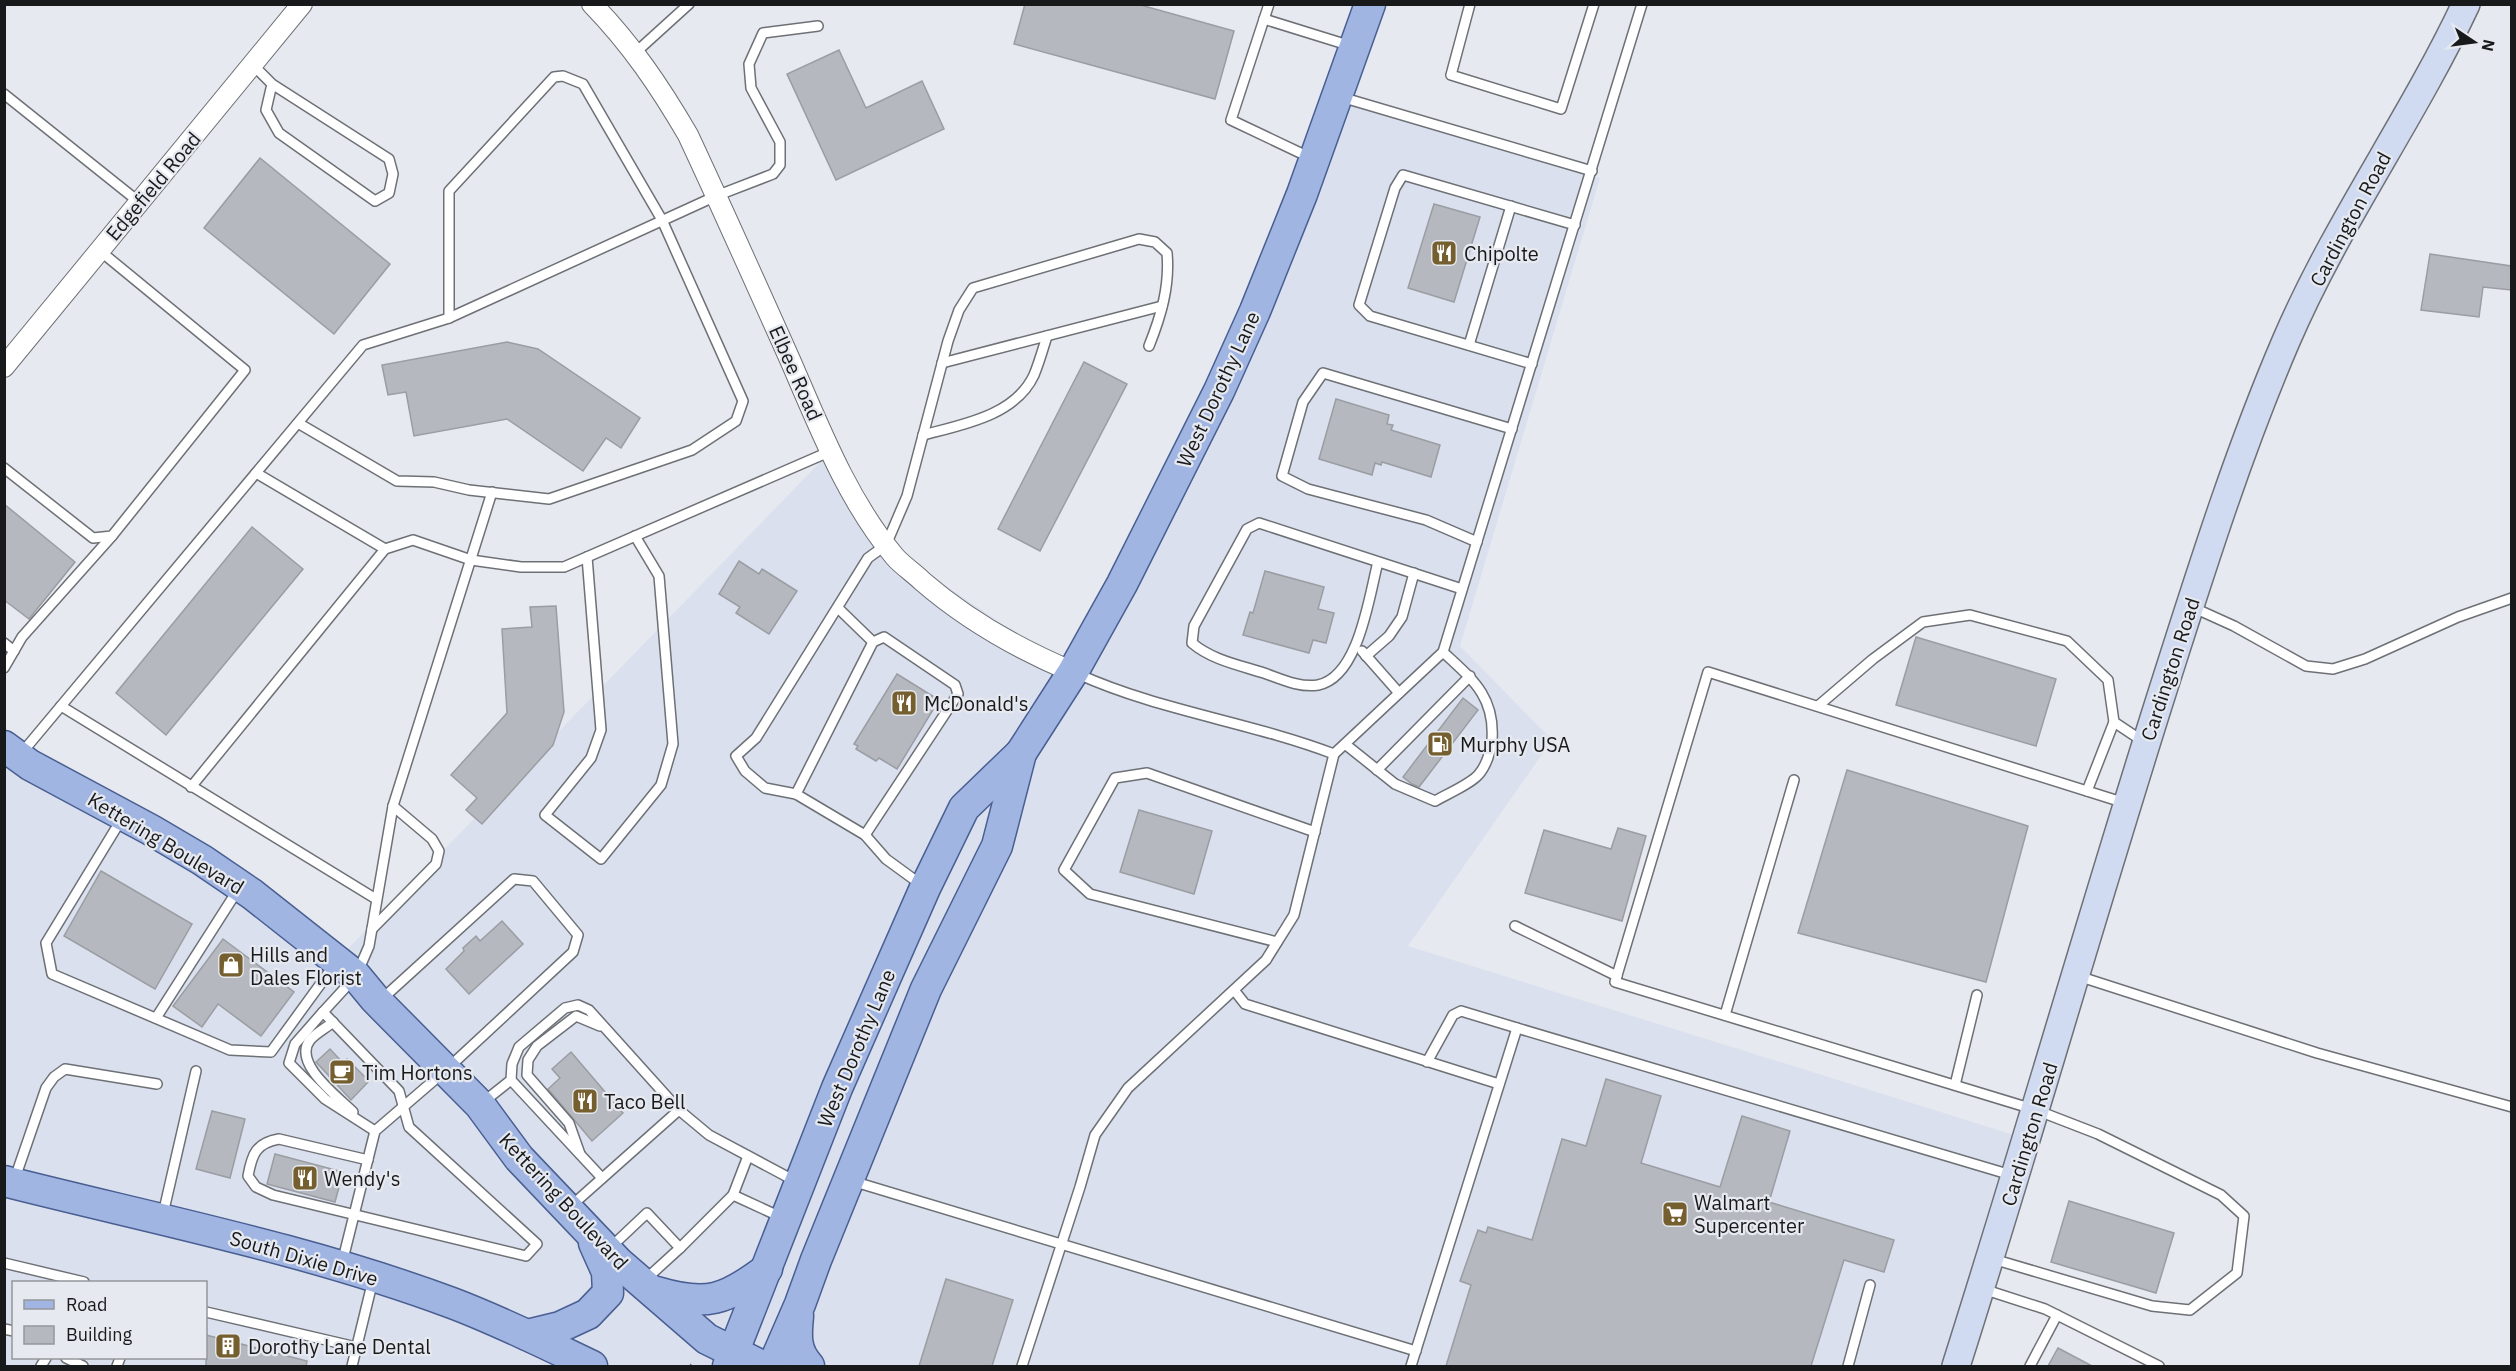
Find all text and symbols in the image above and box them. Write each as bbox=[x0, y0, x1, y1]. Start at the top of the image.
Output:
north arrow bbox=[2444, 12, 2504, 72]
text: N bbox=[2478, 37, 2500, 53]
street label: Edgefield Road bbox=[99, 126, 207, 246]
street label: Cardington Road bbox=[2303, 147, 2397, 291]
restaurant icon: Chipolte bbox=[1429, 238, 1459, 268]
place label: Chipolte bbox=[1464, 240, 1539, 267]
street label: West Dorothy Lane bbox=[1170, 307, 1266, 471]
street label: Elbee Road bbox=[763, 321, 829, 425]
street label: Cardington Road bbox=[2134, 594, 2206, 744]
restaurant icon: McDonald's bbox=[889, 688, 919, 718]
place label: McDonald's bbox=[924, 690, 1029, 717]
fuel station icon: Murphy USA bbox=[1425, 729, 1455, 759]
place label: Murphy USA bbox=[1460, 731, 1571, 758]
street label: Kettering Boulevard bbox=[83, 786, 249, 900]
place label: Hills and Dales Florist bbox=[250, 941, 362, 991]
shop icon: Hills and Dales Florist bbox=[216, 950, 246, 980]
street label: West Dorothy Lane bbox=[811, 965, 901, 1131]
cafe icon: Tim Hortons bbox=[327, 1057, 357, 1087]
place label: Tim Hortons bbox=[362, 1059, 473, 1086]
street label: Cardington Road bbox=[1994, 1059, 2064, 1209]
restaurant icon: Taco Bell bbox=[570, 1086, 600, 1116]
place label: Taco Bell bbox=[604, 1088, 685, 1115]
street label: Kettering Boulevard bbox=[493, 1127, 635, 1275]
restaurant icon: Wendy's bbox=[290, 1163, 320, 1193]
place label: Wendy's bbox=[324, 1165, 400, 1192]
place label: Walmart Supercenter bbox=[1694, 1189, 1804, 1239]
supermarket icon: Walmart Supercenter bbox=[1660, 1199, 1690, 1229]
street label: South Dixie Drive bbox=[227, 1224, 381, 1292]
legend bbox=[12, 1281, 207, 1359]
text: Road bbox=[66, 1293, 107, 1316]
text: Building bbox=[66, 1323, 133, 1346]
building icon: Dorothy Lane Dental bbox=[213, 1331, 243, 1361]
place label: Dorothy Lane Dental bbox=[248, 1333, 431, 1360]

